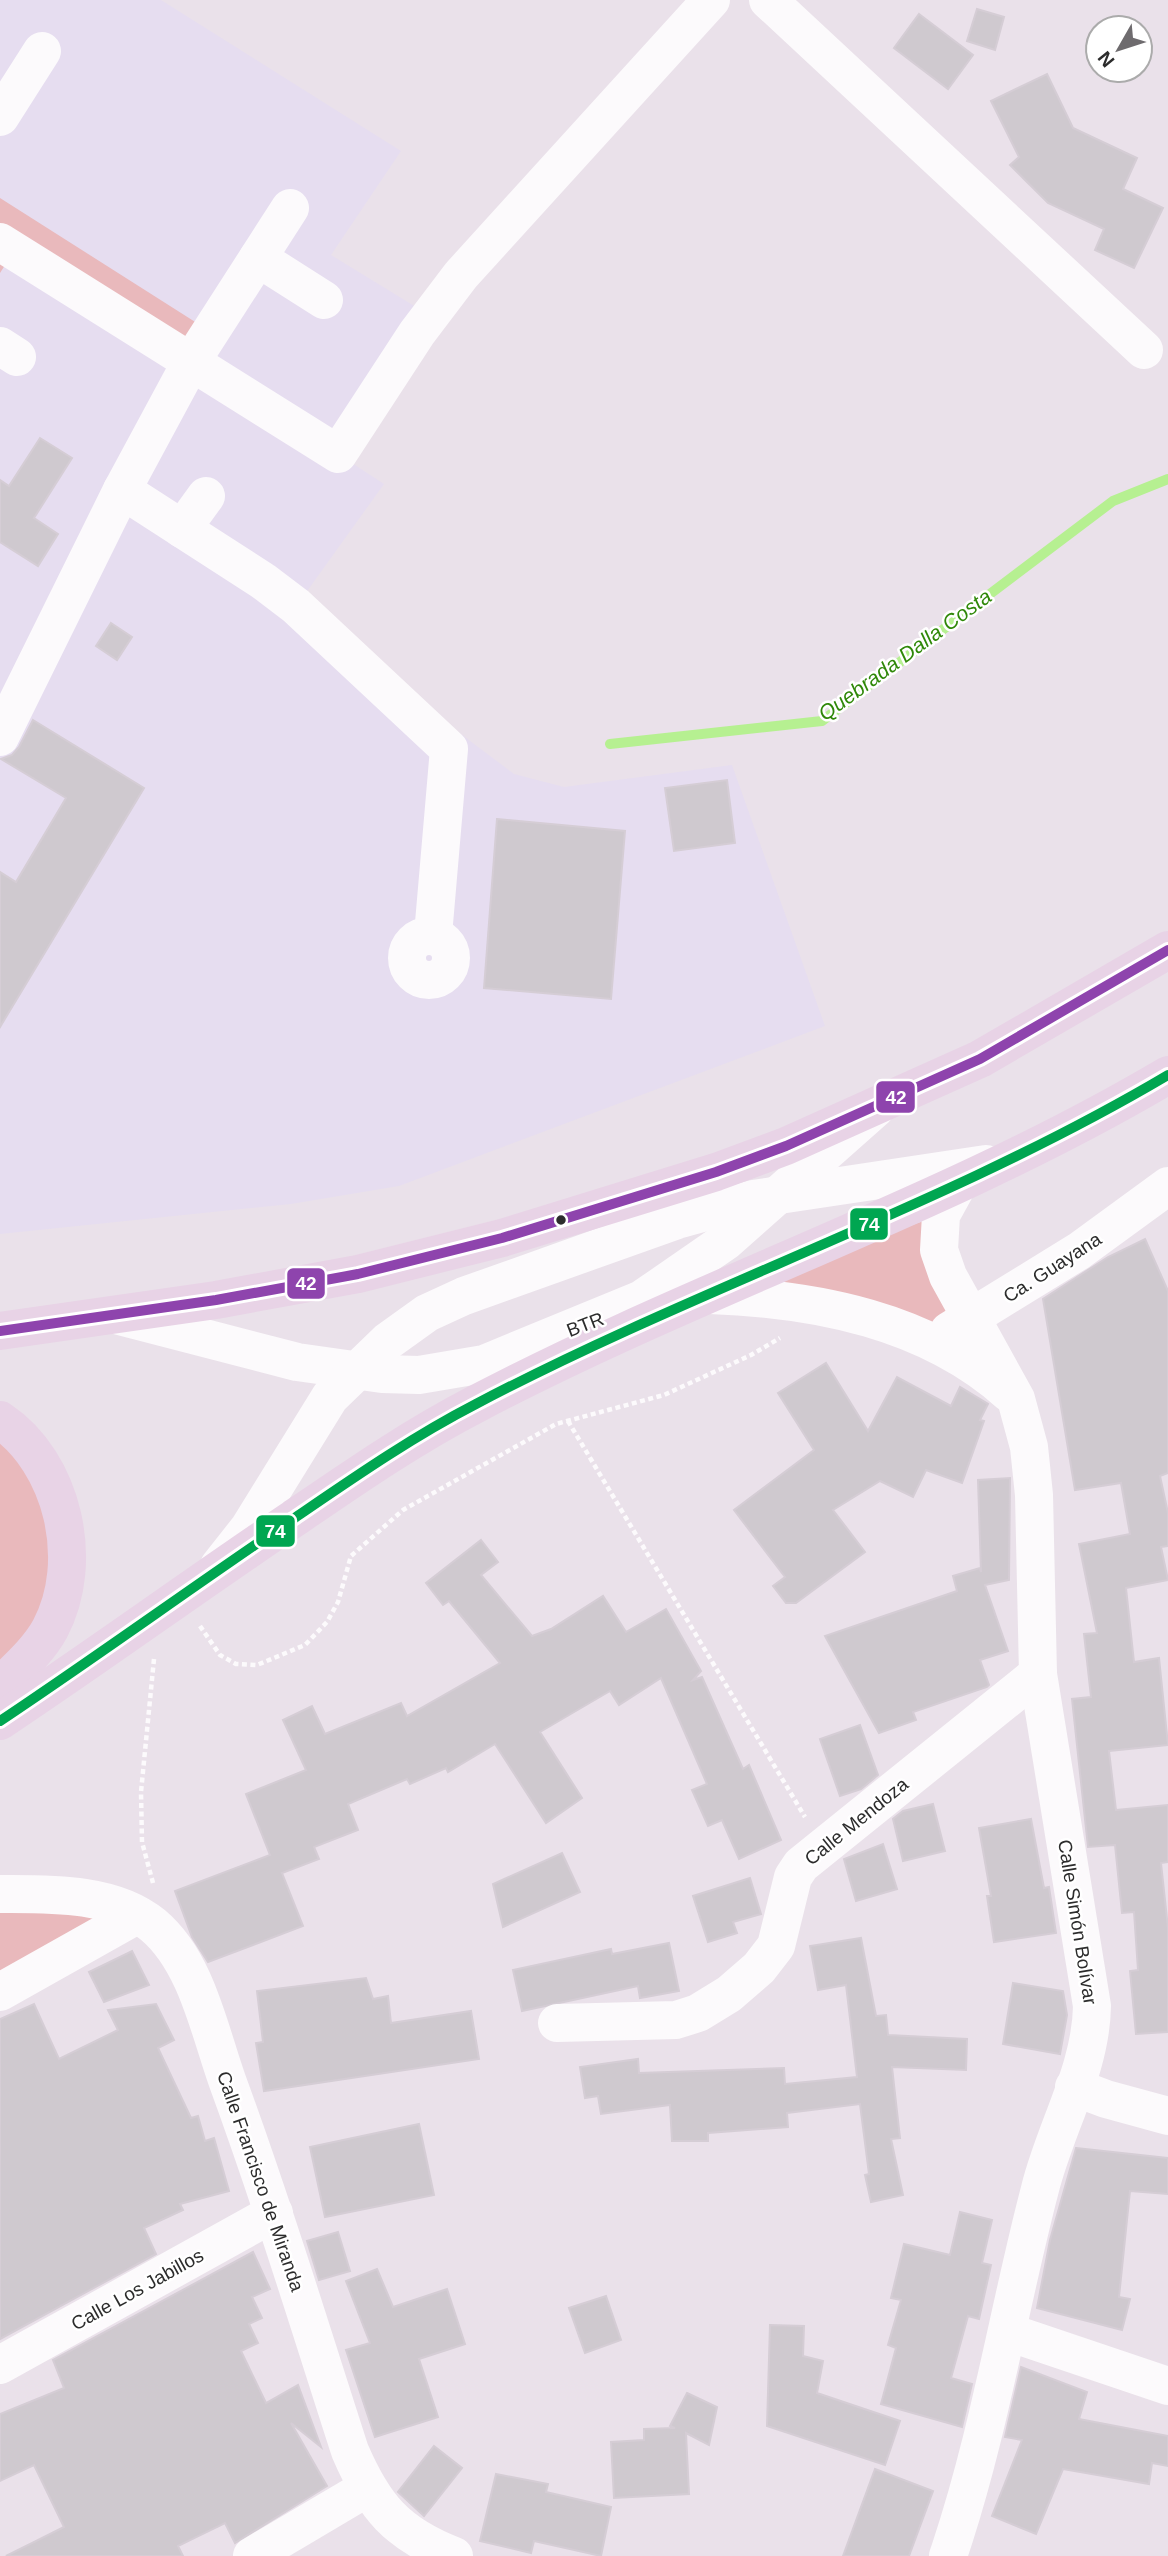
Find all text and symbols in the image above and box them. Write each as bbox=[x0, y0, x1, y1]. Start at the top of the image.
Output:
north arrow bbox=[1084, 14, 1154, 84]
text: N bbox=[1094, 47, 1119, 71]
water label: Quebrada Dalla Costa bbox=[814, 584, 996, 725]
line badge: 42 bbox=[875, 1080, 916, 1114]
text: 42 bbox=[885, 1087, 907, 1108]
line badge: 74 bbox=[849, 1207, 889, 1241]
unlabelled marker bbox=[554, 1213, 568, 1227]
text: 74 bbox=[858, 1214, 880, 1235]
street label: Ca. Guayana bbox=[1000, 1228, 1105, 1307]
line badge: 42 bbox=[286, 1267, 326, 1300]
text: 42 bbox=[295, 1273, 317, 1294]
street label: BTR bbox=[564, 1308, 607, 1341]
line badge: 74 bbox=[255, 1514, 296, 1548]
text: 74 bbox=[264, 1521, 286, 1542]
street label: Calle Mendoza bbox=[800, 1773, 913, 1869]
street label: Calle Simón Bolívar bbox=[1054, 1838, 1101, 2007]
street label: Calle Francisco de Miranda bbox=[213, 2068, 308, 2294]
street label: Calle Los Jabillos bbox=[67, 2244, 207, 2334]

